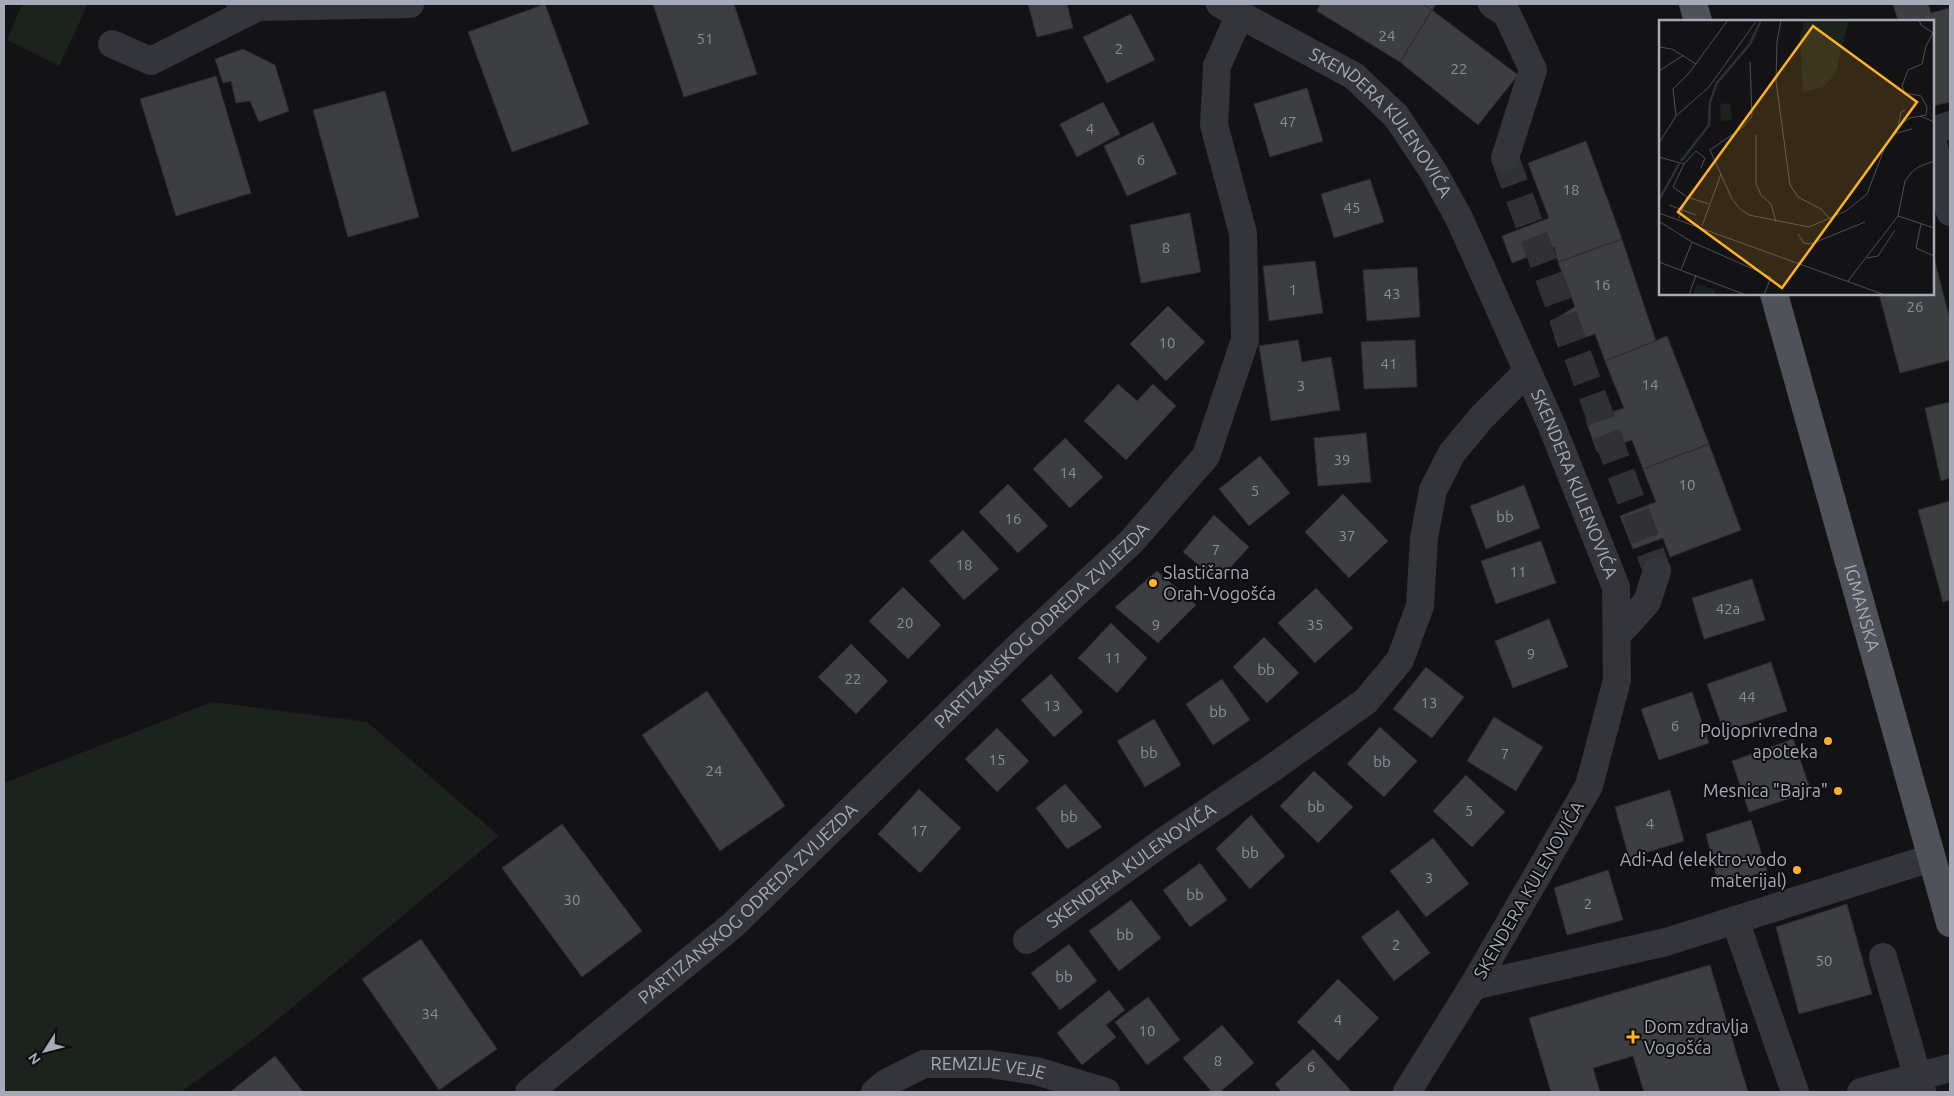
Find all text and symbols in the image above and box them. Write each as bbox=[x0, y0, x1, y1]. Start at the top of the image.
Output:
inset map bbox=[1659, 20, 1934, 295]
house number: 24 bbox=[1379, 27, 1395, 44]
house number: 51 bbox=[697, 30, 713, 47]
house number: 2 bbox=[1115, 40, 1123, 57]
street label: SKENDERA KULENOVIĆA bbox=[1306, 43, 1457, 201]
house number: 22 bbox=[1451, 60, 1467, 77]
house number: 47 bbox=[1280, 113, 1296, 130]
house number: 4 bbox=[1086, 120, 1094, 137]
house number: 6 bbox=[1137, 151, 1145, 168]
house number: 18 bbox=[1563, 181, 1579, 198]
house number: 45 bbox=[1344, 199, 1360, 216]
house number: 8 bbox=[1162, 239, 1170, 256]
house number: 16 bbox=[1594, 276, 1610, 293]
house number: 1 bbox=[1289, 281, 1297, 298]
house number: 43 bbox=[1384, 285, 1400, 302]
house number: 26 bbox=[1907, 298, 1923, 315]
house number: 10 bbox=[1159, 334, 1175, 351]
house number: 41 bbox=[1381, 355, 1397, 372]
house number: 14 bbox=[1642, 376, 1658, 393]
house number: 3 bbox=[1297, 377, 1305, 394]
street label: SKENDERA KULENOVIĆA bbox=[1528, 386, 1623, 581]
house number: 39 bbox=[1334, 451, 1350, 468]
house number: 14 bbox=[1060, 464, 1076, 481]
house number: 10 bbox=[1679, 476, 1695, 493]
house number: 5 bbox=[1251, 482, 1259, 499]
house number: bb bbox=[1496, 508, 1514, 525]
house number: 16 bbox=[1005, 510, 1021, 527]
street label: PARTIZANSKOG ODREDA ZVIJEZDA bbox=[930, 518, 1153, 732]
house number: 37 bbox=[1339, 527, 1355, 544]
house number: 7 bbox=[1212, 541, 1220, 558]
house number: 18 bbox=[956, 556, 972, 573]
place label: Slastičarna Orah-Vogošća bbox=[1163, 562, 1276, 603]
street label: IGMANSKA bbox=[1841, 562, 1885, 654]
house number: 11 bbox=[1510, 563, 1526, 580]
marker: Slastičarna Orah-Vogošća bbox=[1147, 577, 1159, 589]
house number: 42a bbox=[1716, 600, 1740, 617]
house number: 20 bbox=[897, 614, 913, 631]
house number: 9 bbox=[1152, 616, 1160, 633]
house number: 35 bbox=[1307, 616, 1323, 633]
house number: 9 bbox=[1527, 645, 1535, 662]
house number: 11 bbox=[1105, 649, 1121, 666]
house number: bb bbox=[1257, 661, 1275, 678]
house number: 22 bbox=[845, 670, 861, 687]
house number: 44 bbox=[1739, 688, 1755, 705]
house number: 13 bbox=[1421, 694, 1437, 711]
house number: 13 bbox=[1044, 697, 1060, 714]
house number: bb bbox=[1209, 703, 1227, 720]
house number: 6 bbox=[1671, 717, 1679, 734]
place label: Poljoprivredna apoteka bbox=[1700, 720, 1818, 761]
marker: Poljoprivredna apoteka bbox=[1822, 735, 1834, 747]
house number: bb bbox=[1140, 744, 1158, 761]
house number: 7 bbox=[1501, 745, 1509, 762]
house number: 15 bbox=[989, 751, 1005, 768]
house number: bb bbox=[1373, 753, 1391, 770]
house number: 24 bbox=[706, 762, 722, 779]
place label: Mesnica "Bajra" bbox=[1703, 780, 1828, 800]
marker: Mesnica "Bajra" bbox=[1832, 785, 1844, 797]
street label: SKENDERA KULENOVIĆA bbox=[1468, 796, 1587, 982]
street label: PARTIZANSKOG ODREDA ZVIJEZDA bbox=[634, 798, 861, 1007]
street label: SKENDERA KULENOVIĆA bbox=[1042, 798, 1219, 932]
house number: bb bbox=[1307, 798, 1325, 815]
house number: 5 bbox=[1465, 802, 1473, 819]
house number: bb bbox=[1060, 808, 1078, 825]
house number: 4 bbox=[1646, 815, 1654, 832]
house number: 17 bbox=[911, 822, 927, 839]
house number: bb bbox=[1241, 844, 1259, 861]
place label: Adi-Ad (elektro-vodo materijal) bbox=[1620, 849, 1787, 891]
marker: Adi-Ad (elektro-vodo materijal) bbox=[1791, 864, 1803, 876]
house number: 3 bbox=[1425, 869, 1433, 886]
house number: bb bbox=[1186, 886, 1204, 903]
house number: 30 bbox=[564, 891, 580, 908]
house number: 2 bbox=[1584, 895, 1592, 912]
house number: bb bbox=[1116, 926, 1134, 943]
house number: 2 bbox=[1392, 936, 1400, 953]
house number: 50 bbox=[1816, 952, 1832, 969]
house number: bb bbox=[1055, 968, 1073, 985]
house number: 34 bbox=[422, 1005, 438, 1022]
house number: 4 bbox=[1334, 1011, 1342, 1028]
place label: Dom zdravlja Vogošća bbox=[1644, 1016, 1749, 1057]
house number: 10 bbox=[1139, 1022, 1155, 1039]
north arrow bbox=[20, 1026, 70, 1076]
marker: Dom zdravlja Vogošća bbox=[1626, 1030, 1640, 1044]
text: N bbox=[25, 1050, 44, 1068]
house number: 8 bbox=[1214, 1052, 1222, 1069]
street label: REMZIJE VEJE bbox=[930, 1053, 1048, 1082]
house number: 6 bbox=[1307, 1058, 1315, 1075]

